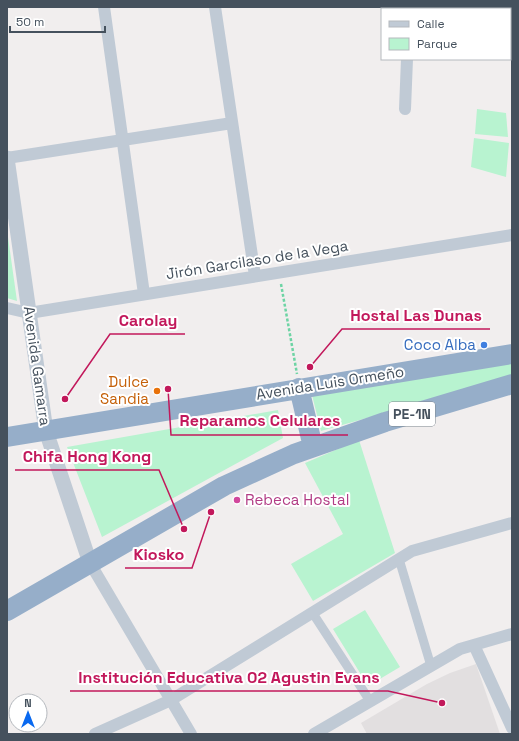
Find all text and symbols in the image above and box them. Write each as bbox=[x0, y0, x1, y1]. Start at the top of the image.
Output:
scale bar bbox=[10, 8, 105, 34]
legend bbox=[381, 8, 511, 60]
text: 50 m bbox=[16, 14, 44, 30]
text: Calle bbox=[417, 16, 445, 32]
text: Parque bbox=[417, 36, 457, 52]
street label: Jirón Garcilaso de la Vega bbox=[164, 236, 350, 283]
callout: Hostal Las Dunas bbox=[342, 301, 490, 329]
street label: Avenida Gamarra bbox=[20, 305, 55, 427]
text: Hostal Las Dunas bbox=[350, 305, 482, 326]
callout: Carolay bbox=[110, 306, 185, 334]
text: Carolay bbox=[119, 310, 177, 331]
place label: Coco Alba bbox=[404, 335, 476, 354]
marker: Coco Alba bbox=[479, 340, 489, 350]
street label: Avenida Luis Ormeño bbox=[255, 361, 405, 404]
place label: Dulce Sandia bbox=[100, 372, 149, 408]
marker: Dulce Sandia bbox=[152, 386, 162, 396]
road number: PE-1N bbox=[389, 402, 435, 426]
callout: Reparamos Celulares bbox=[171, 407, 348, 435]
text: Reparamos Celulares bbox=[180, 410, 340, 431]
callout: Chifa Hong Kong bbox=[15, 442, 159, 470]
text: Chifa Hong Kong bbox=[23, 446, 151, 467]
place label: Rebeca Hostal bbox=[245, 490, 349, 509]
marker: Rebeca Hostal bbox=[232, 495, 242, 505]
callout: Kiosko bbox=[125, 540, 192, 568]
text: Kiosko bbox=[134, 544, 185, 565]
callout: Institución Educativa 02 Agustin Evans bbox=[70, 663, 388, 691]
text: Institución Educativa 02 Agustin Evans bbox=[78, 667, 380, 688]
north arrow bbox=[8, 693, 48, 733]
text: N bbox=[24, 696, 32, 710]

